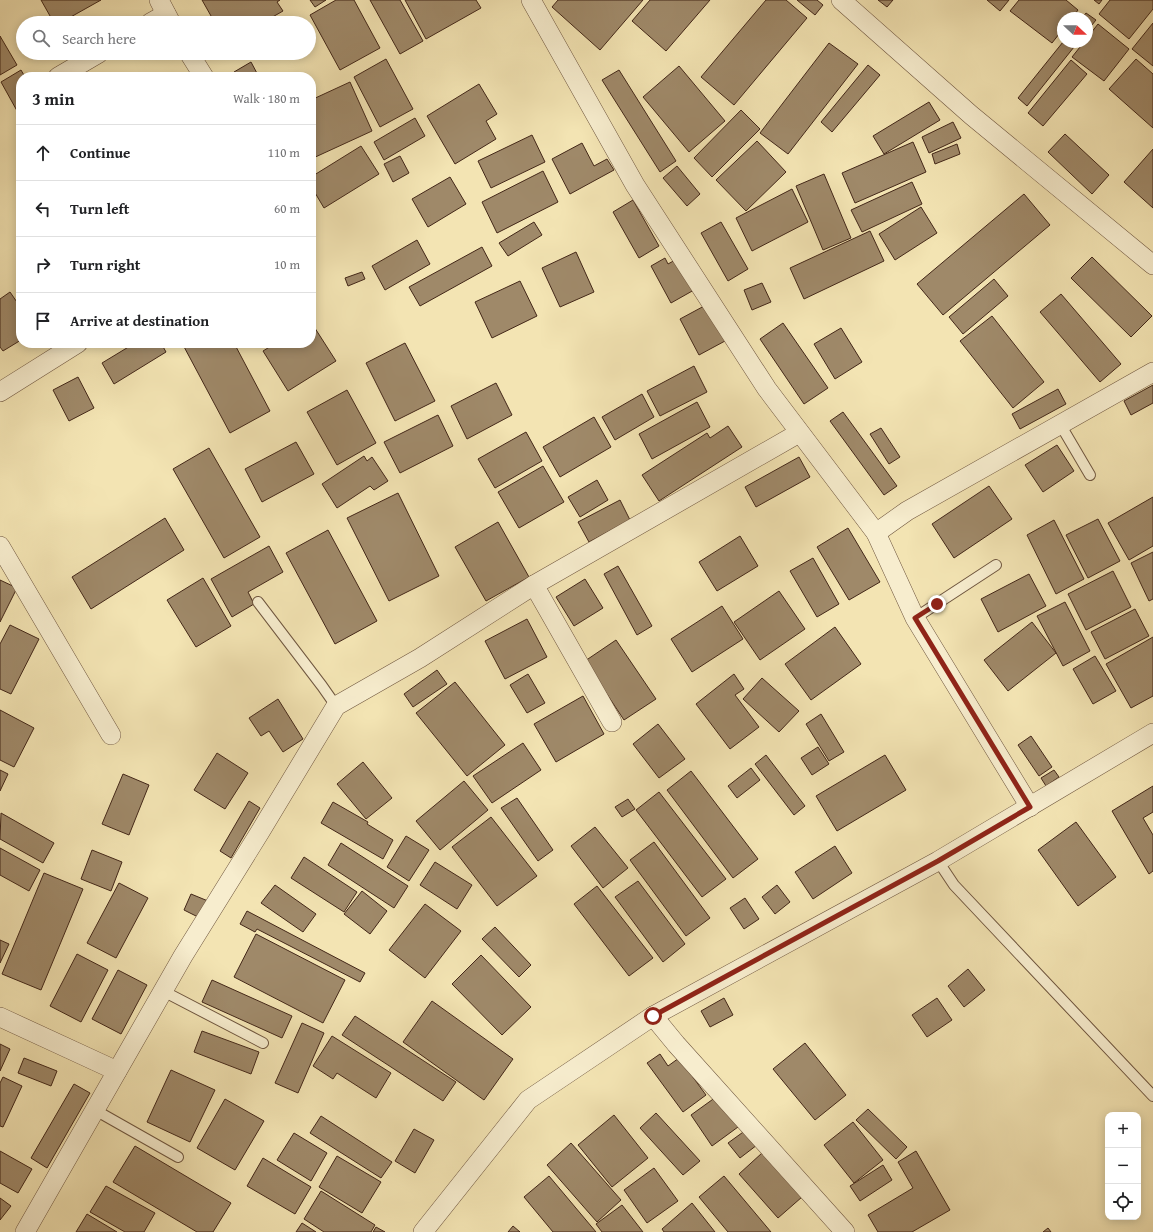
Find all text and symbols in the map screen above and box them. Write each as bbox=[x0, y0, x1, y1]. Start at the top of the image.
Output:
north arrow bbox=[1057, 12, 1093, 48]
search box bbox=[16, 16, 316, 60]
icon: search bbox=[30, 27, 52, 49]
text: Search here bbox=[62, 28, 136, 49]
text: 3 min bbox=[32, 86, 74, 111]
text: Walk · 180 m bbox=[233, 89, 300, 108]
icon: ahead bbox=[32, 142, 54, 164]
text: Continue bbox=[70, 142, 131, 163]
text: 110 m bbox=[268, 143, 300, 162]
icon: left bbox=[32, 198, 54, 220]
text: Turn left bbox=[70, 198, 129, 219]
text: 60 m bbox=[274, 199, 300, 218]
icon: right bbox=[32, 254, 54, 276]
text: Turn right bbox=[70, 254, 141, 275]
text: 10 m bbox=[274, 255, 300, 274]
icon: arrive bbox=[32, 310, 54, 332]
text: Arrive at destination bbox=[70, 310, 209, 331]
route end bbox=[928, 595, 946, 613]
route start bbox=[644, 1007, 662, 1025]
map controls bbox=[1105, 1112, 1141, 1220]
button: + bbox=[1105, 1112, 1141, 1148]
button: − bbox=[1105, 1148, 1141, 1184]
button: locate bbox=[1105, 1184, 1141, 1220]

